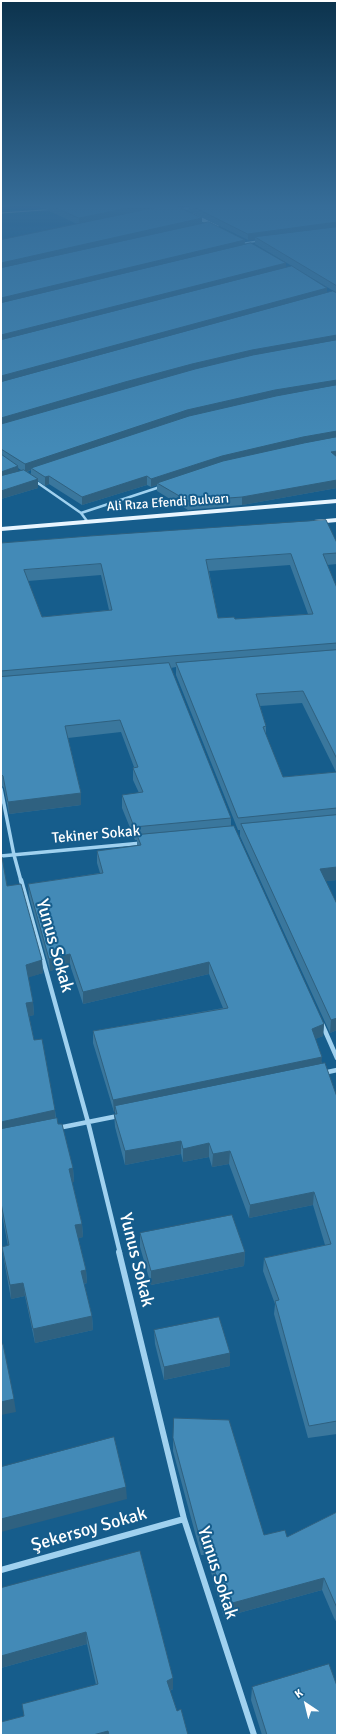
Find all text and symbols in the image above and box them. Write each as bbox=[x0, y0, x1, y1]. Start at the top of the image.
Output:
street label: Ali Rıza Efendi Bulvarı bbox=[106, 491, 230, 515]
street label: Tekiner Sokak bbox=[51, 822, 141, 848]
street label: Yunus Sokak bbox=[30, 897, 78, 995]
street label: Yunus Sokak bbox=[114, 1211, 158, 1309]
street label: Şekersoy Sokak bbox=[29, 1503, 149, 1557]
street label: Yunus Sokak bbox=[192, 1524, 242, 1622]
north arrow bbox=[286, 1684, 326, 1724]
text: K bbox=[292, 1686, 305, 1701]

